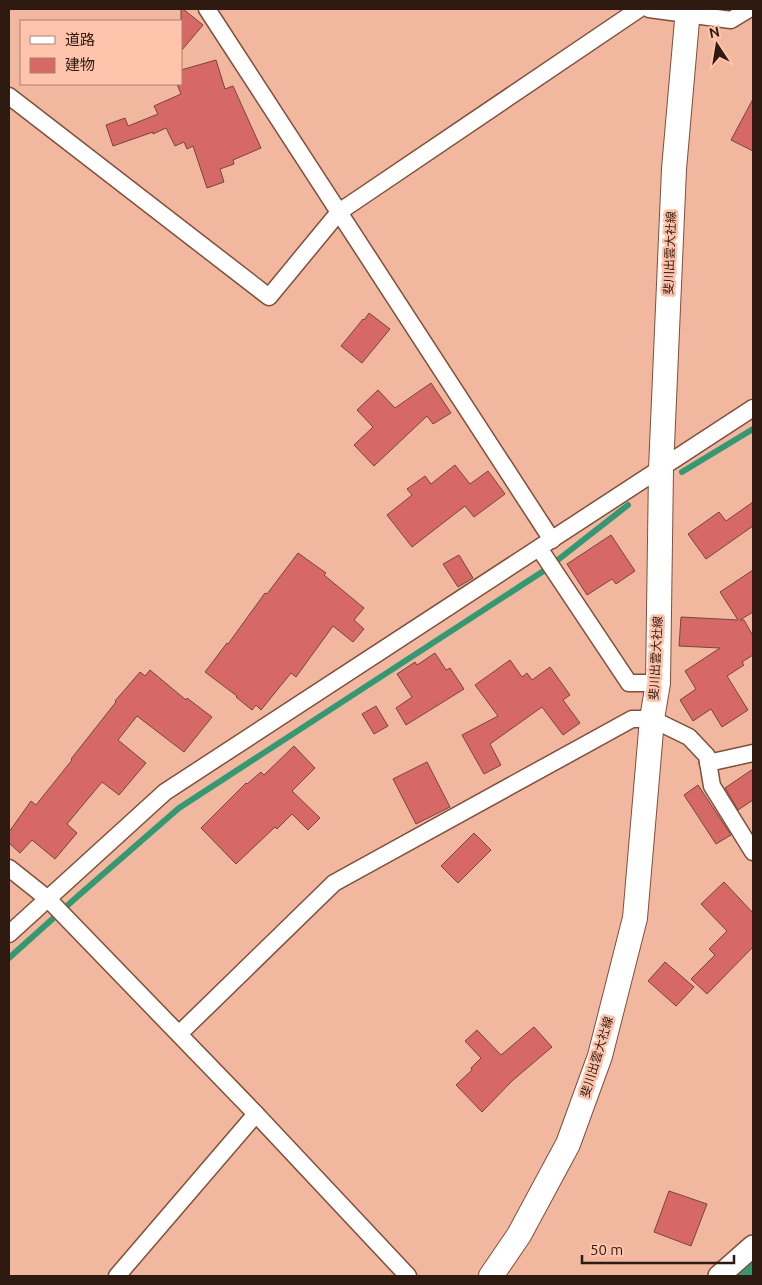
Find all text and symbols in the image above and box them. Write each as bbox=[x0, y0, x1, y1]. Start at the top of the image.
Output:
legend bbox=[20, 20, 182, 85]
north arrow bbox=[692, 20, 742, 70]
text: N bbox=[708, 23, 721, 41]
text: 道路 bbox=[65, 31, 95, 48]
text: 建物 bbox=[65, 56, 95, 73]
street label: 斐川出雲大社線 bbox=[662, 211, 677, 295]
street label: 斐川出雲大社線 bbox=[647, 616, 664, 700]
street label: 斐川出雲大社線 bbox=[578, 1015, 615, 1099]
scale bar bbox=[582, 1232, 734, 1264]
text: 50 m bbox=[590, 1241, 623, 1258]

